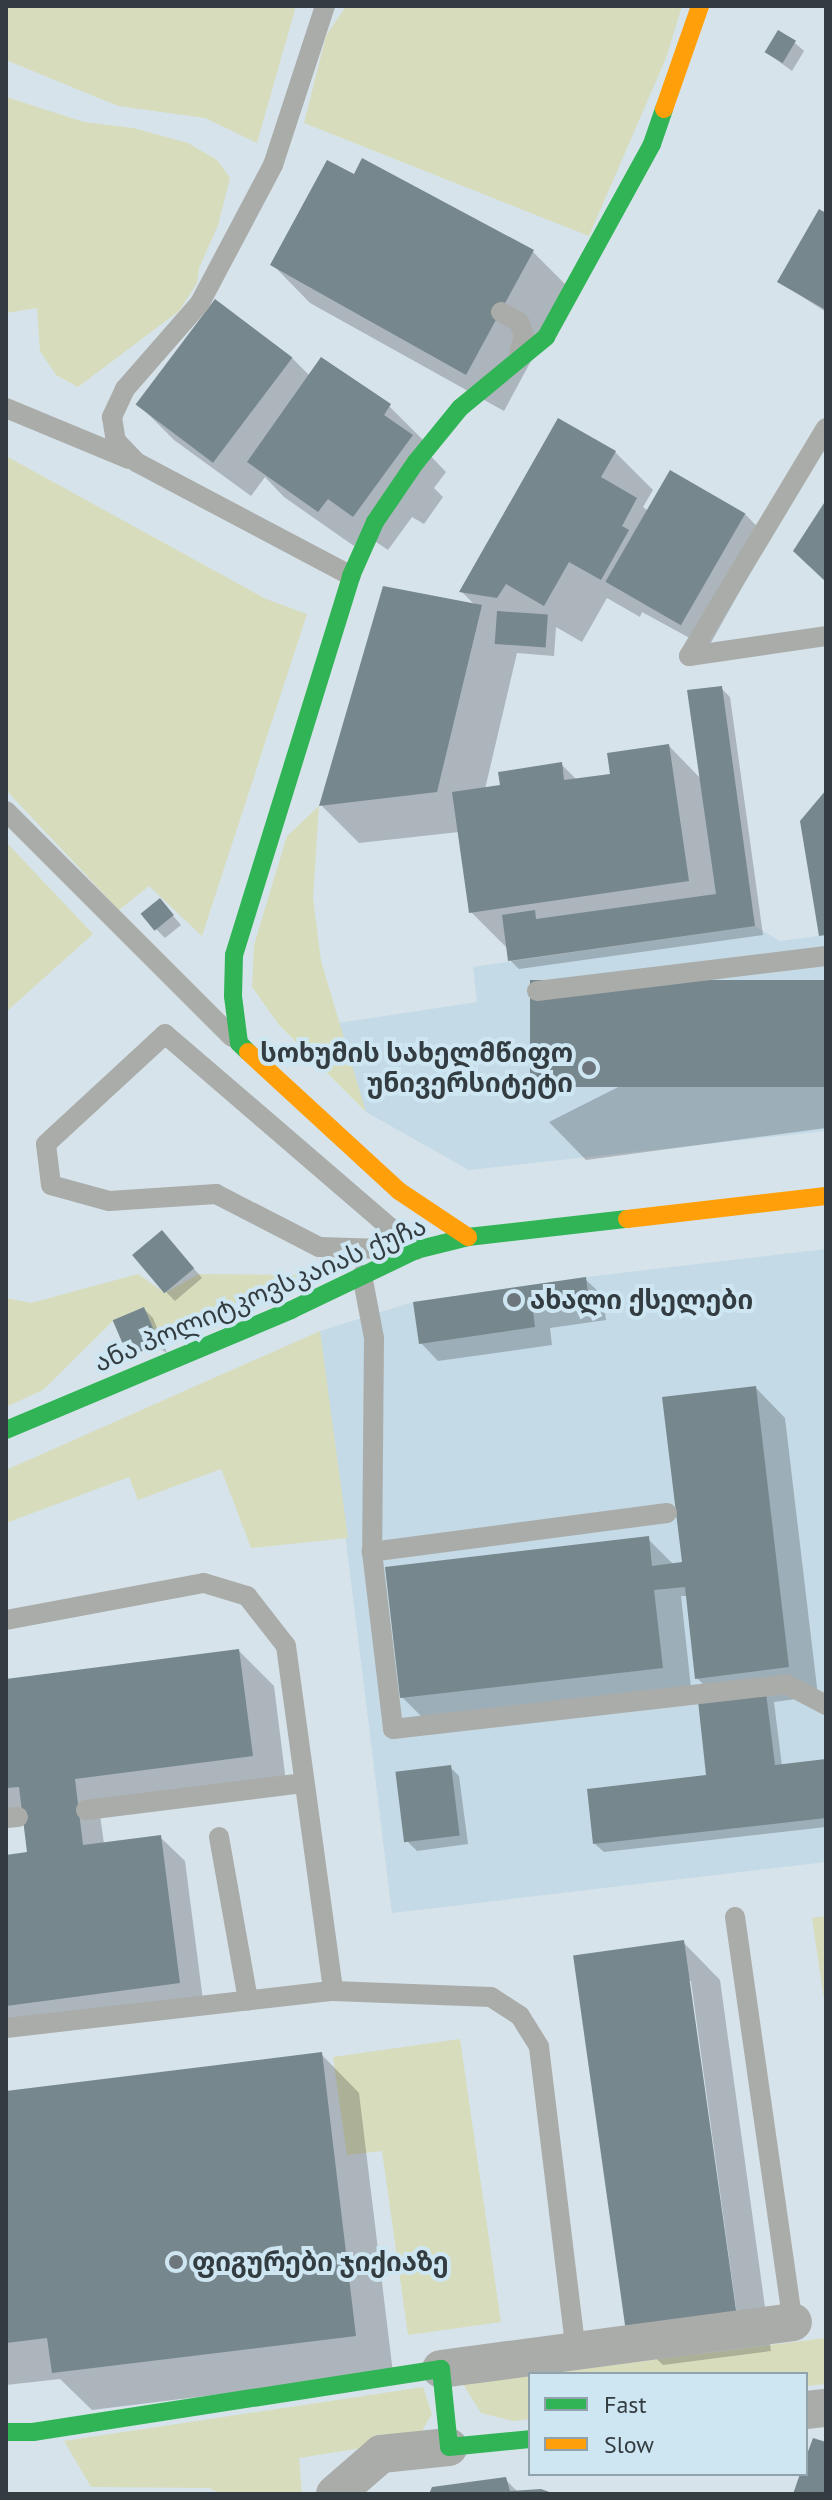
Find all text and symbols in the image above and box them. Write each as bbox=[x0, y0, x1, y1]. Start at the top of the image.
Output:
place label: სოხუმის სახელმწიფო უნივერსიტეტი bbox=[260, 1037, 573, 1098]
marker: სოხუმის სახელმწიფო უნივერსიტეტი bbox=[580, 1059, 598, 1077]
street label: ანა პოლიტკოვსკაიას ქუჩა bbox=[89, 1210, 431, 1378]
place label: ახალი ქსელები bbox=[530, 1284, 753, 1316]
marker: ახალი ქსელები bbox=[505, 1291, 523, 1309]
place label: ფიგურები ჯიქიაზე bbox=[192, 2246, 449, 2278]
marker: ფიგურები ჯიქიაზე bbox=[167, 2253, 185, 2271]
legend bbox=[528, 2372, 808, 2476]
text: Fast bbox=[604, 2389, 647, 2420]
text: Slow bbox=[604, 2429, 654, 2460]

